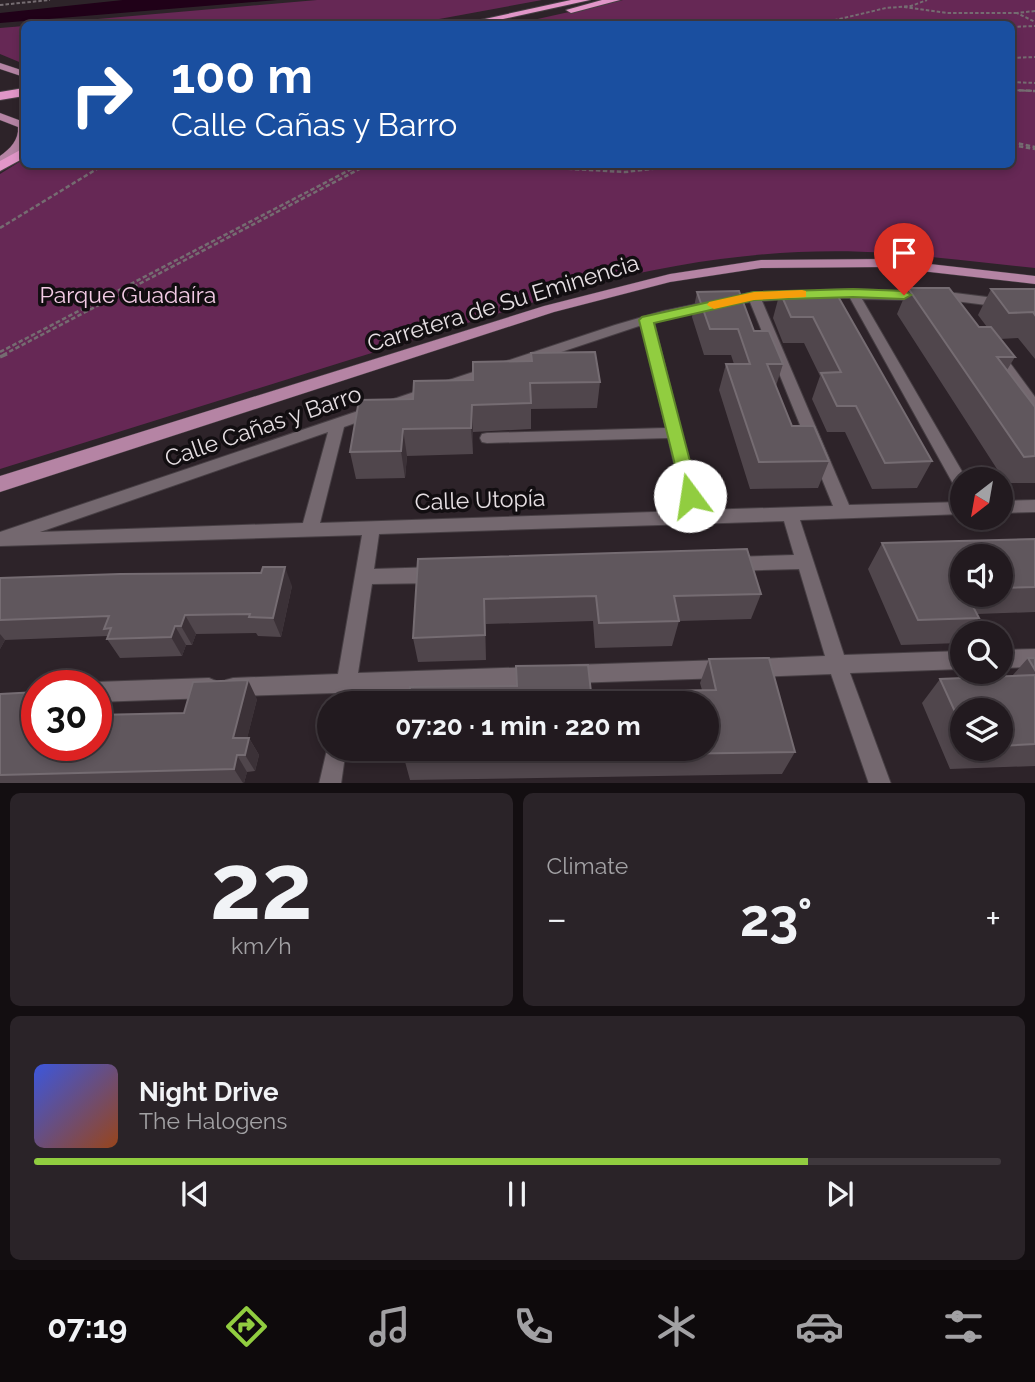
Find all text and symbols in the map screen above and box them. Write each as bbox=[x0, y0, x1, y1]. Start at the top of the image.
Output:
text: 100 m bbox=[171, 47, 313, 104]
icon: right bbox=[56, 49, 147, 140]
text: Calle Cañas y Barro bbox=[171, 106, 457, 143]
pin bbox=[874, 223, 934, 295]
icon: arrive bbox=[885, 234, 923, 272]
street label: Carretera de Su Eminencia bbox=[364, 248, 642, 357]
park label: Parque Guadaíra bbox=[40, 281, 216, 308]
street label: Calle Cañas y Barro bbox=[161, 379, 365, 472]
position arrow bbox=[653, 459, 727, 533]
north arrow bbox=[950, 467, 1013, 530]
map controls bbox=[950, 467, 1013, 761]
street label: Calle Utopía bbox=[414, 484, 546, 515]
button: sound bbox=[950, 544, 1013, 607]
button: search bbox=[950, 621, 1013, 684]
speed limit sign: 30 bbox=[21, 670, 112, 761]
button: layers bbox=[950, 698, 1013, 761]
text: 07:20 · 1 min · 220 m bbox=[395, 711, 641, 741]
text: 22 bbox=[210, 833, 313, 940]
text: Climate bbox=[547, 852, 628, 879]
text: 23° bbox=[740, 887, 812, 948]
text: − bbox=[547, 896, 567, 941]
text: + bbox=[985, 896, 1001, 941]
text: km/h bbox=[231, 932, 292, 959]
text: Night Drive bbox=[139, 1077, 278, 1107]
text: The Halogens bbox=[139, 1107, 287, 1134]
icon: previous bbox=[176, 1175, 214, 1213]
icon: pause bbox=[498, 1175, 536, 1213]
icon: next bbox=[821, 1175, 859, 1213]
icon: directions bbox=[222, 1302, 271, 1351]
icon: music bbox=[365, 1302, 414, 1351]
icon: phone bbox=[509, 1302, 558, 1351]
icon: climate bbox=[652, 1302, 701, 1351]
icon: car bbox=[795, 1302, 844, 1351]
icon: filters bbox=[939, 1302, 988, 1351]
text: 07:19 bbox=[47, 1308, 127, 1345]

